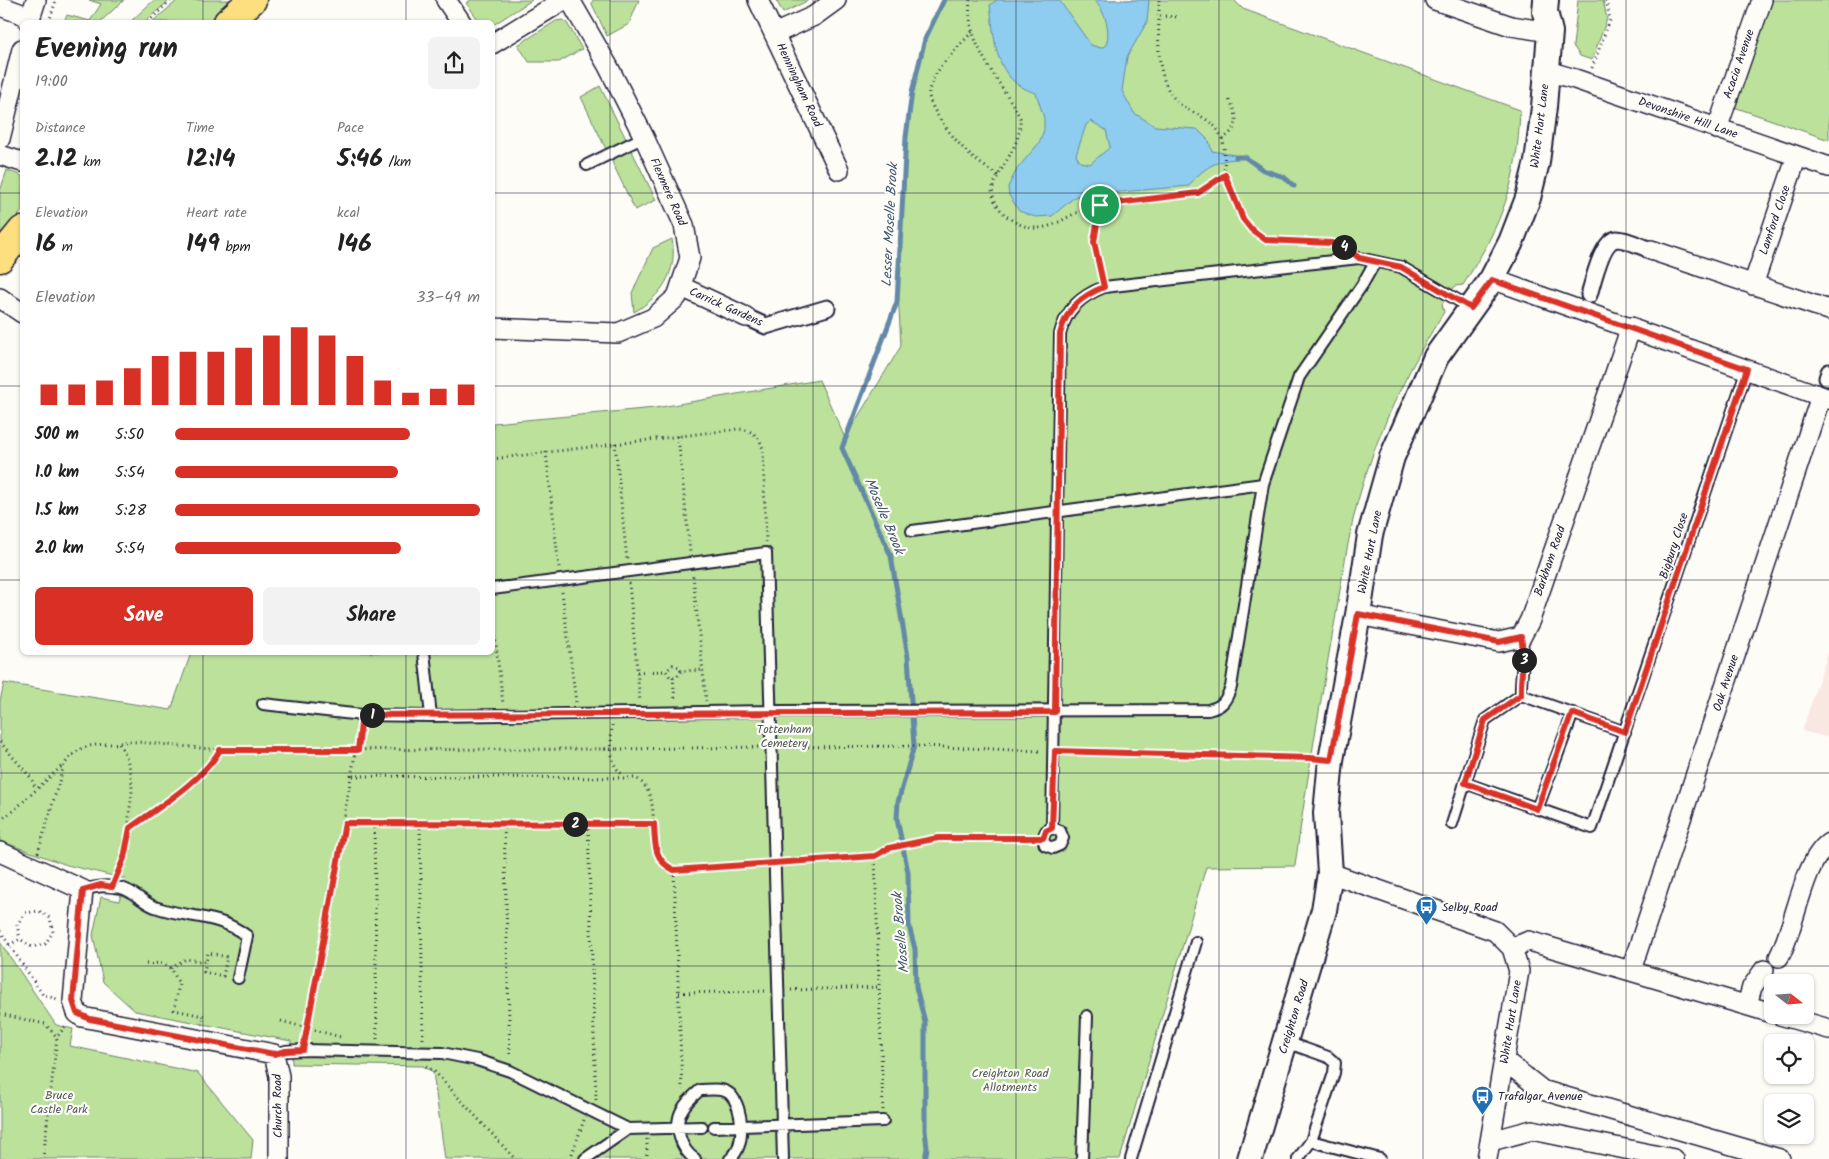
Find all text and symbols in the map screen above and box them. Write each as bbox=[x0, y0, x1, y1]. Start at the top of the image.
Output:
street label: Acacia Avenue bbox=[1718, 26, 1760, 101]
text: Evening run bbox=[35, 27, 178, 72]
button: share bbox=[428, 37, 480, 89]
street label: Henningham Road bbox=[771, 39, 827, 131]
text: 19:00 bbox=[35, 69, 68, 94]
street label: White Hart Lane bbox=[1525, 82, 1555, 169]
street label: Devonshire Hill Lane bbox=[1636, 92, 1741, 144]
text: Distance bbox=[35, 117, 85, 139]
text: Time bbox=[186, 117, 214, 139]
text: Pace bbox=[337, 117, 364, 139]
text: 2.12 bbox=[35, 139, 78, 179]
text: 12:14 bbox=[186, 139, 235, 179]
text: 5:46 bbox=[337, 139, 383, 179]
text: km bbox=[78, 151, 101, 173]
text: /km bbox=[383, 151, 411, 173]
street label: Flexmere Road bbox=[644, 155, 692, 230]
water label: Lesser Moselle Brook bbox=[876, 160, 904, 287]
street label: Lamford Close bbox=[1754, 182, 1796, 257]
pin bbox=[1079, 184, 1121, 226]
icon: arrive bbox=[1086, 191, 1114, 219]
text: Elevation bbox=[35, 202, 88, 224]
text: Heart rate bbox=[186, 202, 247, 224]
text: kcal bbox=[337, 202, 360, 224]
text: 16 bbox=[35, 224, 56, 264]
text: 149 bbox=[186, 224, 220, 264]
text: 146 bbox=[337, 224, 372, 264]
pin: 4 bbox=[1332, 234, 1356, 260]
text: m bbox=[56, 236, 73, 258]
text: bpm bbox=[220, 236, 251, 258]
text: 4 bbox=[1341, 236, 1348, 258]
street label: Carrick Gardens bbox=[686, 282, 766, 332]
text: Elevation bbox=[35, 285, 96, 310]
text: 33–49 m bbox=[416, 285, 480, 310]
text: 500 m bbox=[35, 422, 79, 447]
text: 5:50 bbox=[115, 422, 144, 447]
text: 1.0 km bbox=[35, 460, 79, 485]
text: 5:54 bbox=[115, 460, 145, 485]
water label: Moselle Brook bbox=[858, 474, 911, 560]
text: 1.5 km bbox=[35, 498, 79, 523]
text: 5:28 bbox=[115, 498, 146, 523]
street label: White Hart Lane bbox=[1353, 508, 1388, 595]
street label: Bigbury Close bbox=[1654, 510, 1694, 582]
street label: Barkham Road bbox=[1529, 522, 1571, 599]
text: 2.0 km bbox=[35, 536, 83, 561]
text: 5:54 bbox=[115, 536, 145, 561]
button: Save bbox=[35, 587, 253, 645]
button: Share bbox=[263, 587, 480, 645]
pin: 3 bbox=[1512, 648, 1536, 672]
text: 3 bbox=[1521, 649, 1528, 671]
street label: Oak Avenue bbox=[1708, 652, 1744, 714]
pin: 1 bbox=[360, 702, 384, 728]
text: 1 bbox=[370, 704, 375, 726]
park label: Tottenham Cemetery bbox=[757, 720, 812, 753]
pin: 2 bbox=[562, 812, 588, 836]
text: 2 bbox=[571, 813, 580, 835]
water label: Moselle Brook bbox=[886, 889, 915, 974]
bus stop icon: Selby Road bbox=[1414, 895, 1438, 926]
place label: Selby Road bbox=[1442, 898, 1499, 917]
north arrow bbox=[1764, 974, 1814, 1024]
map controls bbox=[1764, 974, 1814, 1144]
street label: Creighton Road bbox=[1274, 976, 1315, 1057]
street label: White Hart Lane bbox=[1495, 978, 1527, 1065]
button: locate bbox=[1764, 1034, 1814, 1084]
park label: Creighton Road Allotments bbox=[972, 1064, 1049, 1097]
street label: Church Road bbox=[268, 1073, 288, 1138]
bus stop icon: Trafalgar Avenue bbox=[1470, 1084, 1494, 1115]
park label: Bruce Castle Park bbox=[30, 1086, 88, 1119]
place label: Trafalgar Avenue bbox=[1498, 1087, 1583, 1106]
button: layers bbox=[1764, 1094, 1814, 1144]

